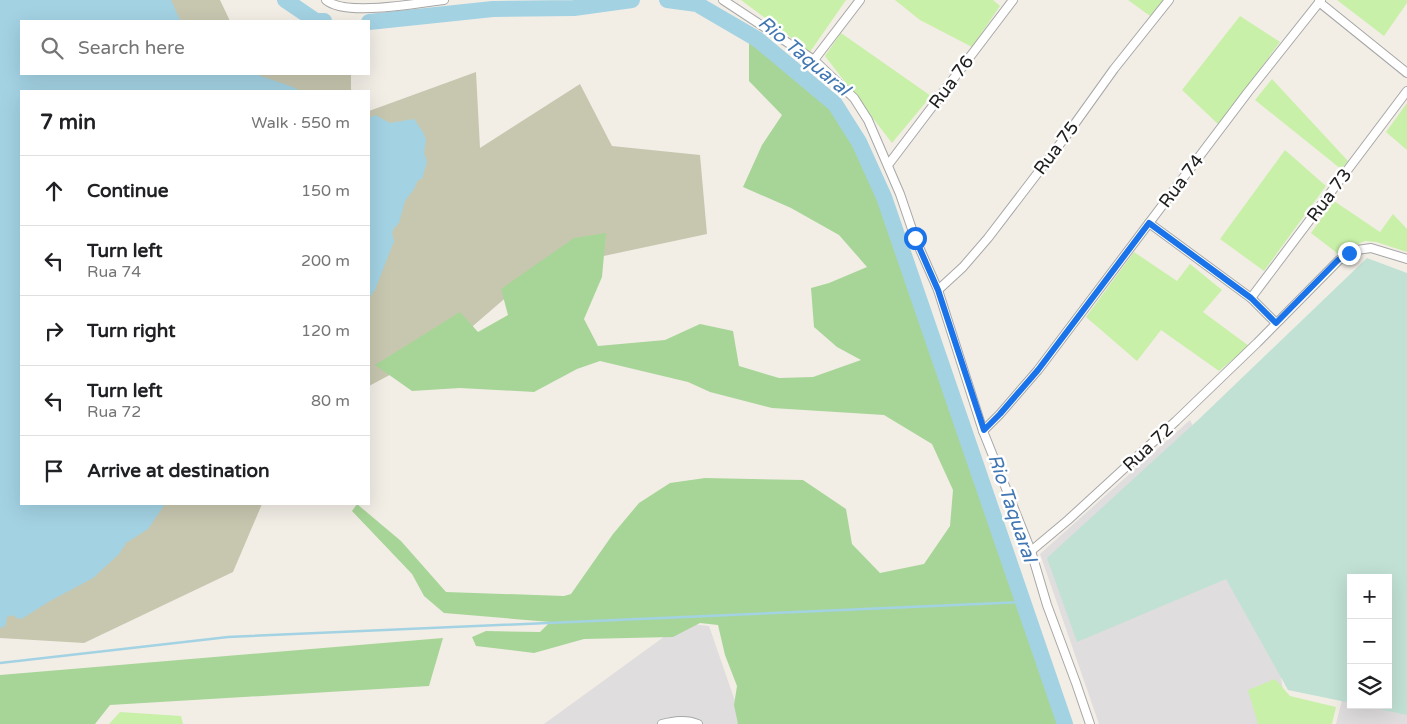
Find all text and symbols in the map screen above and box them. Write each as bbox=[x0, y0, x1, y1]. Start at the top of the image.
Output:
water label: Rio Taquaral bbox=[754, 11, 856, 102]
search box bbox=[20, 20, 370, 75]
icon: search bbox=[38, 34, 66, 62]
text: Search here bbox=[78, 37, 185, 59]
street label: Rua 76 bbox=[924, 51, 978, 113]
text: 7 min bbox=[40, 110, 96, 135]
text: Walk · 550 m bbox=[251, 113, 350, 133]
street label: Rua 75 bbox=[1029, 117, 1083, 179]
street label: Rua 74 bbox=[1154, 150, 1208, 212]
street label: Rua 73 bbox=[1302, 164, 1356, 226]
icon: ahead bbox=[40, 177, 68, 205]
text: Continue bbox=[87, 180, 169, 202]
text: 150 m bbox=[301, 181, 350, 201]
route start bbox=[904, 227, 927, 250]
text: Turn left bbox=[87, 240, 163, 262]
route end bbox=[1338, 242, 1361, 265]
icon: left bbox=[40, 247, 68, 275]
text: 200 m bbox=[301, 251, 350, 271]
text: Rua 74 bbox=[87, 262, 141, 282]
icon: right bbox=[40, 317, 68, 345]
text: Turn right bbox=[87, 320, 175, 342]
text: 120 m bbox=[301, 321, 350, 341]
text: Turn left bbox=[87, 380, 163, 402]
icon: left bbox=[40, 387, 68, 415]
text: 80 m bbox=[311, 391, 350, 411]
text: Rua 72 bbox=[87, 402, 141, 422]
street label: Rua 72 bbox=[1118, 418, 1178, 476]
water label: Rio Taquaral bbox=[983, 451, 1041, 567]
icon: arrive bbox=[40, 457, 68, 485]
text: Arrive at destination bbox=[87, 460, 270, 482]
map controls bbox=[1347, 574, 1392, 709]
button: + bbox=[1347, 574, 1392, 619]
button: − bbox=[1347, 619, 1392, 664]
button: layers bbox=[1347, 664, 1392, 709]

